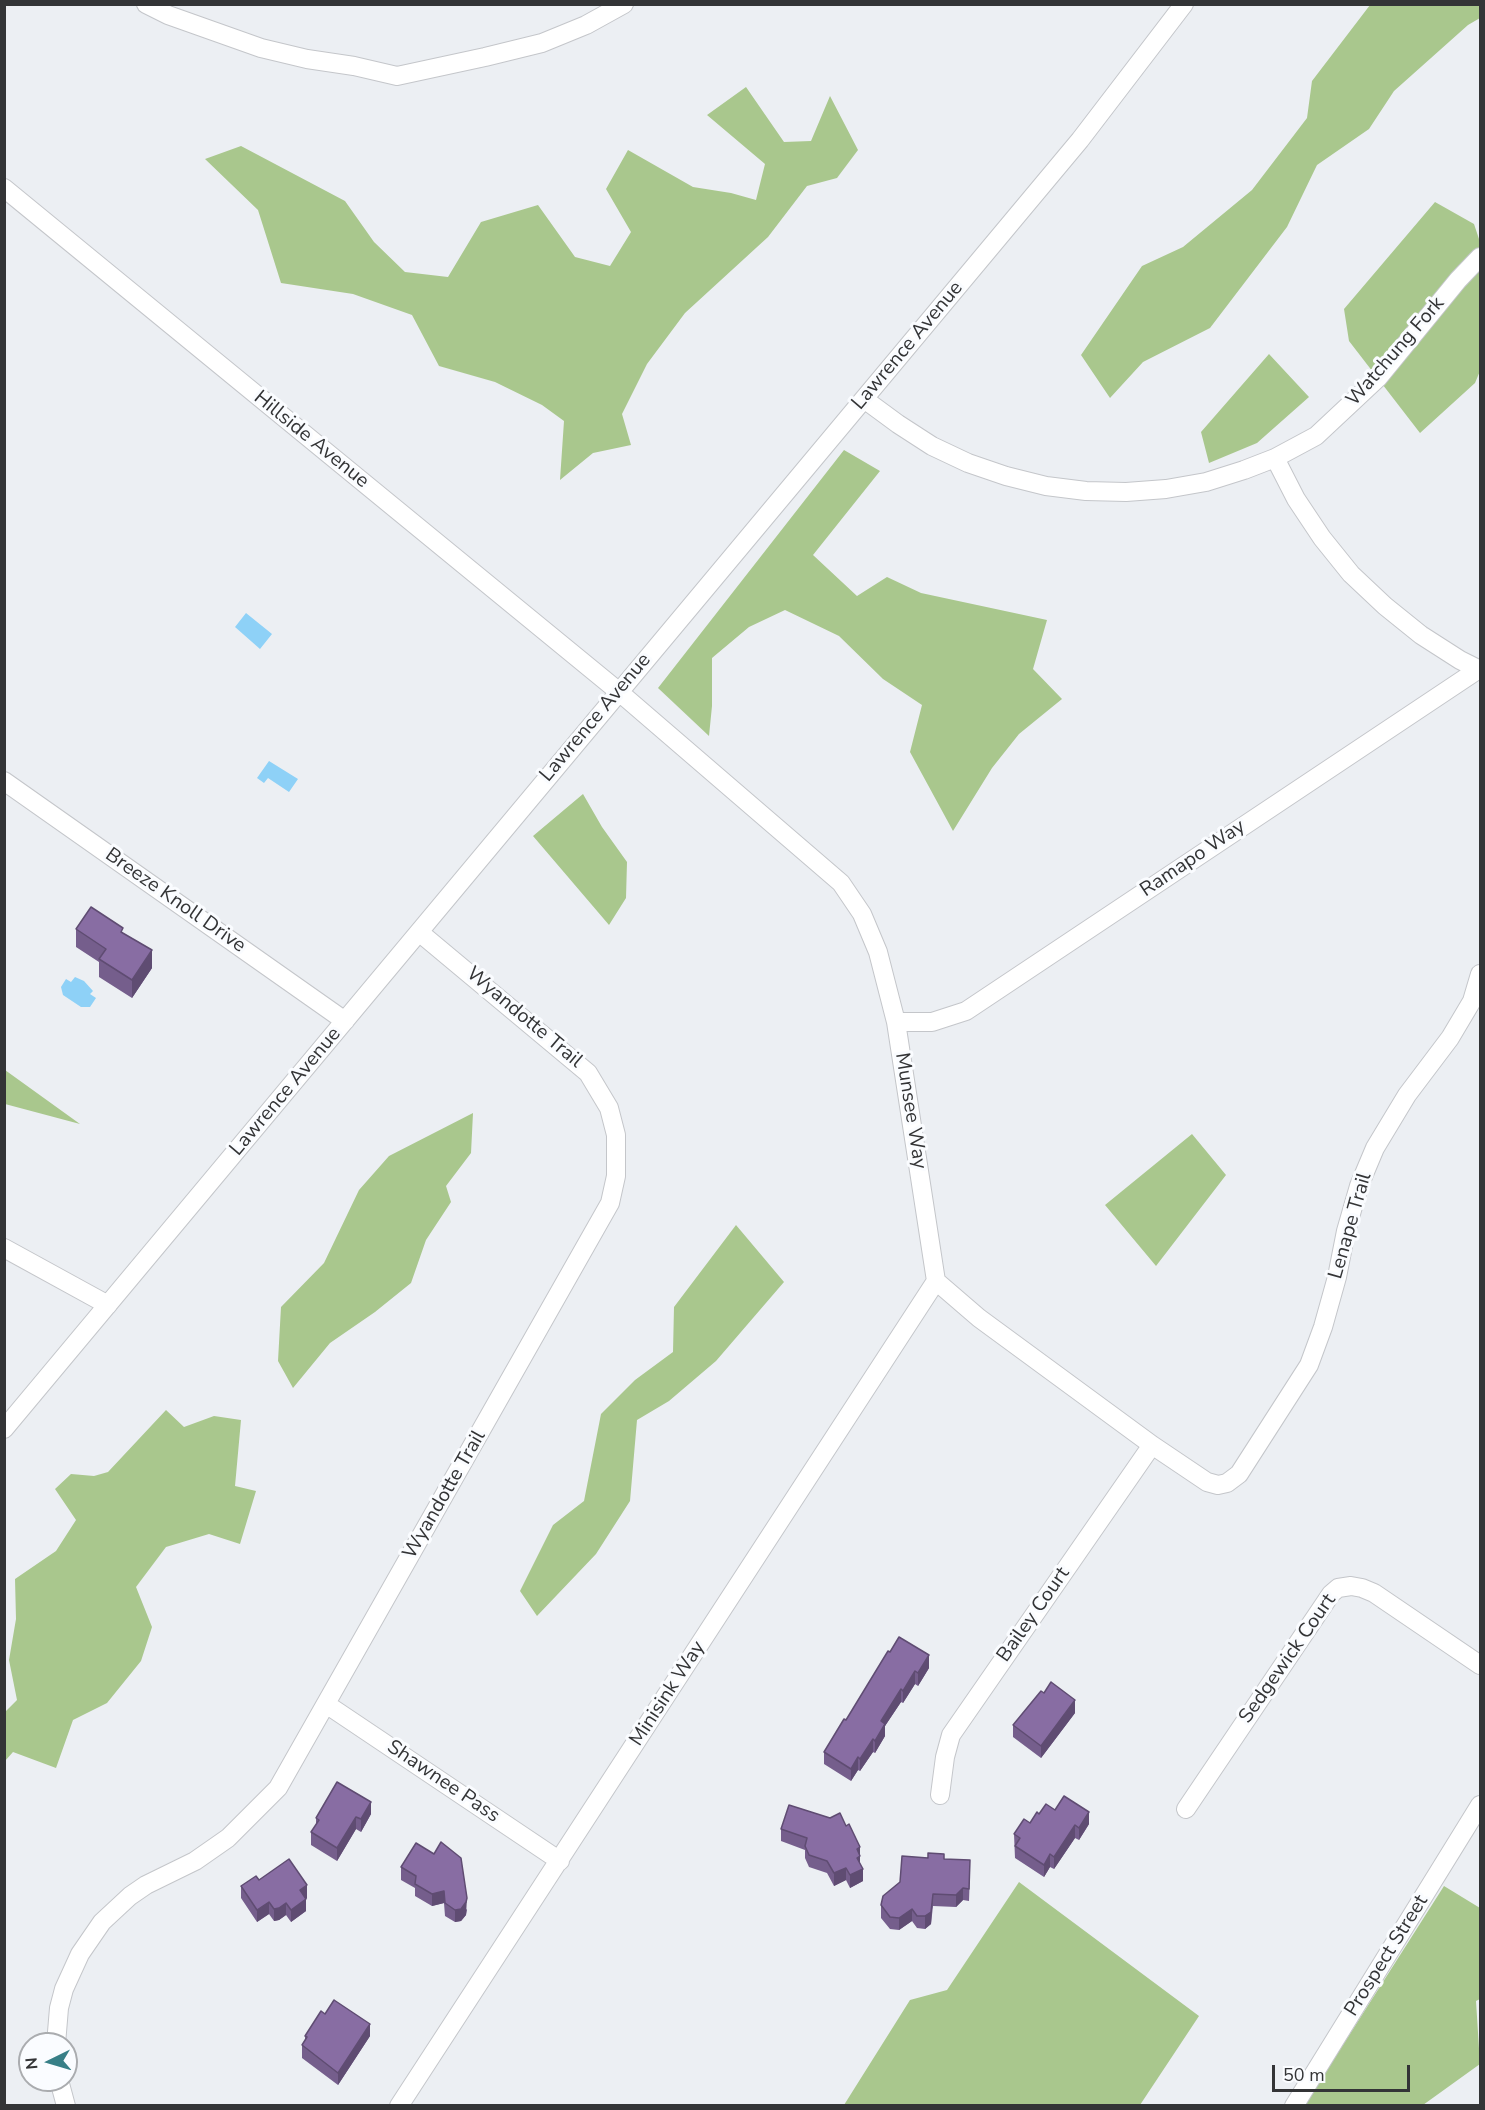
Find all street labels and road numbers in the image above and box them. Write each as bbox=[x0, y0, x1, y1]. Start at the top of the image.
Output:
street label: Lawrence Avenue bbox=[847, 277, 969, 415]
street label: Watchung Fork bbox=[1342, 292, 1450, 412]
street label: Hillside Avenue bbox=[249, 386, 373, 494]
street label: Lawrence Avenue bbox=[535, 649, 657, 787]
street label: Ramapo Way bbox=[1136, 815, 1250, 903]
street label: Breeze Knoll Drive bbox=[100, 844, 250, 958]
street label: Wyandotte Trail bbox=[461, 962, 587, 1074]
street label: Lawrence Avenue bbox=[225, 1023, 347, 1161]
street label: Munsee Way bbox=[889, 1051, 931, 1171]
street label: Lenape Trail bbox=[1324, 1170, 1378, 1282]
street label: Wyandotte Trail bbox=[399, 1426, 491, 1564]
street label: Bailey Court bbox=[993, 1563, 1075, 1667]
street label: Sedgewick Court bbox=[1234, 1590, 1342, 1728]
street label: Minisink Way bbox=[625, 1637, 711, 1751]
street label: Shawnee Pass bbox=[382, 1735, 504, 1829]
street label: Prospect Street bbox=[1340, 1891, 1434, 2021]

